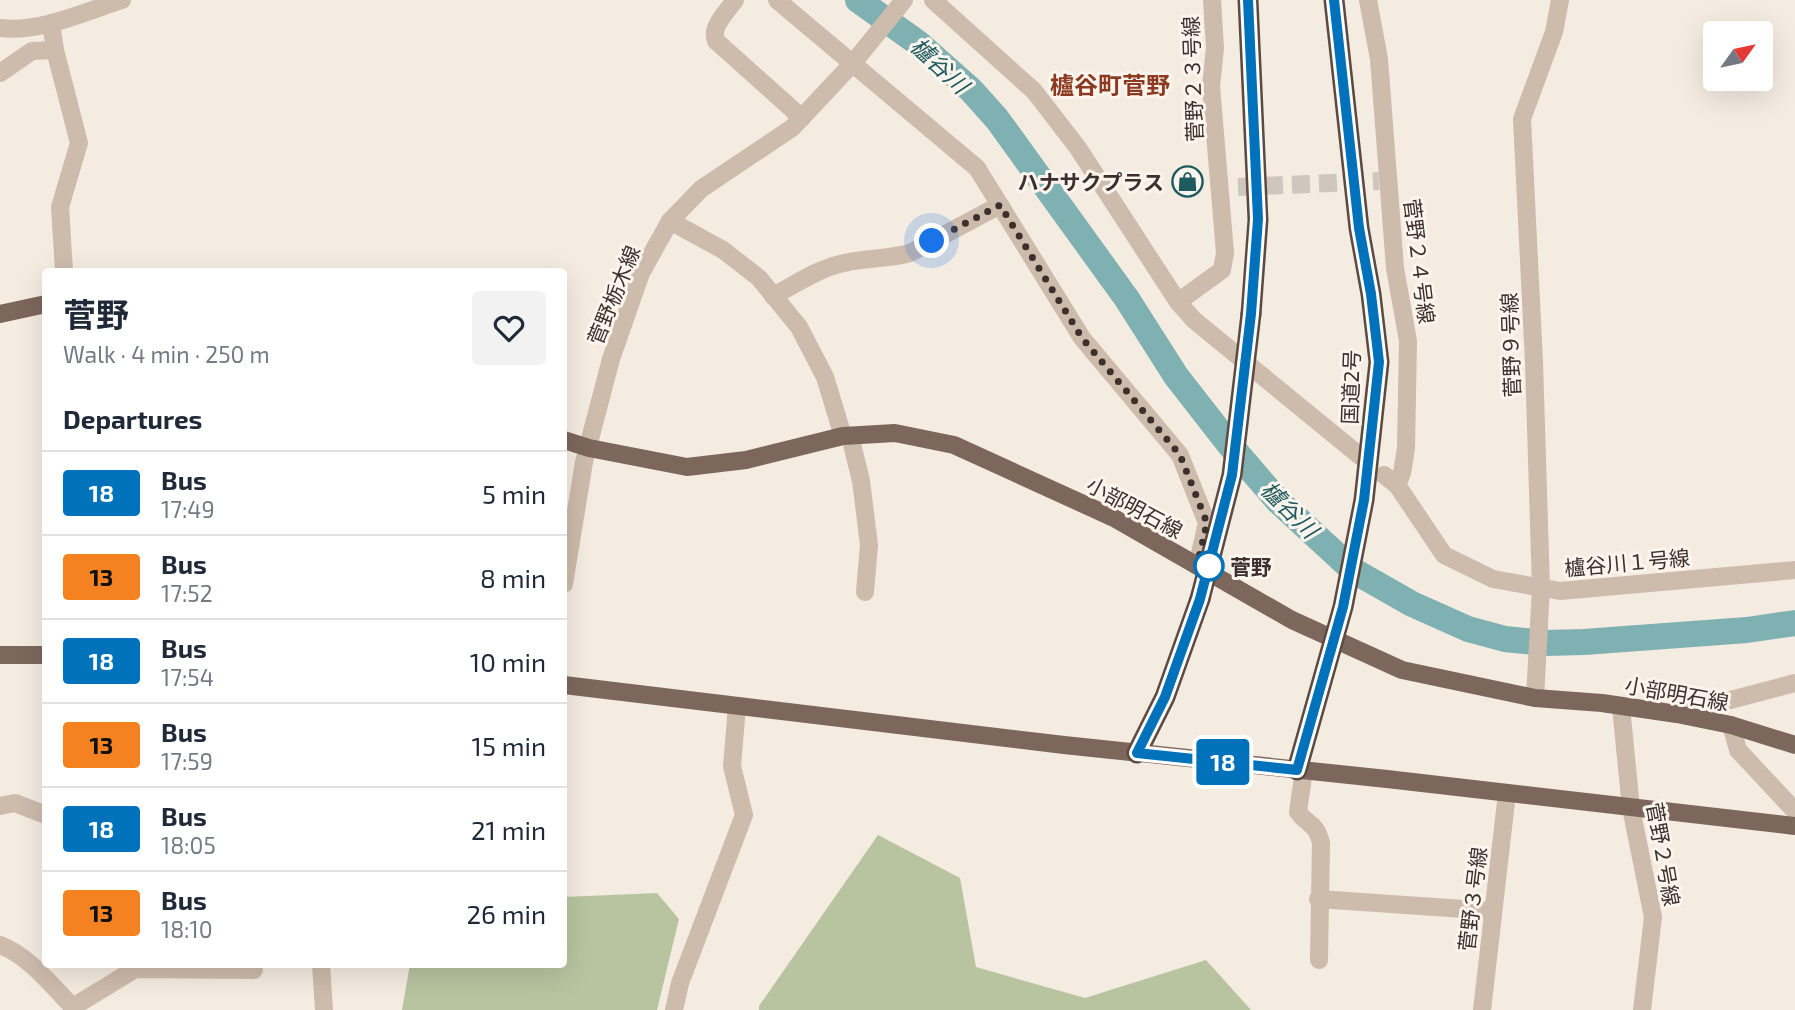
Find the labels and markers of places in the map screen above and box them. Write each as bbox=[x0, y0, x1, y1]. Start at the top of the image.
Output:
shop icon: ハナサクプラス bbox=[1170, 164, 1204, 198]
place label: ハナサクプラス bbox=[1017, 169, 1164, 194]
marker: 菅野 bbox=[1194, 551, 1224, 581]
place label: 菅野 bbox=[1230, 554, 1272, 579]

